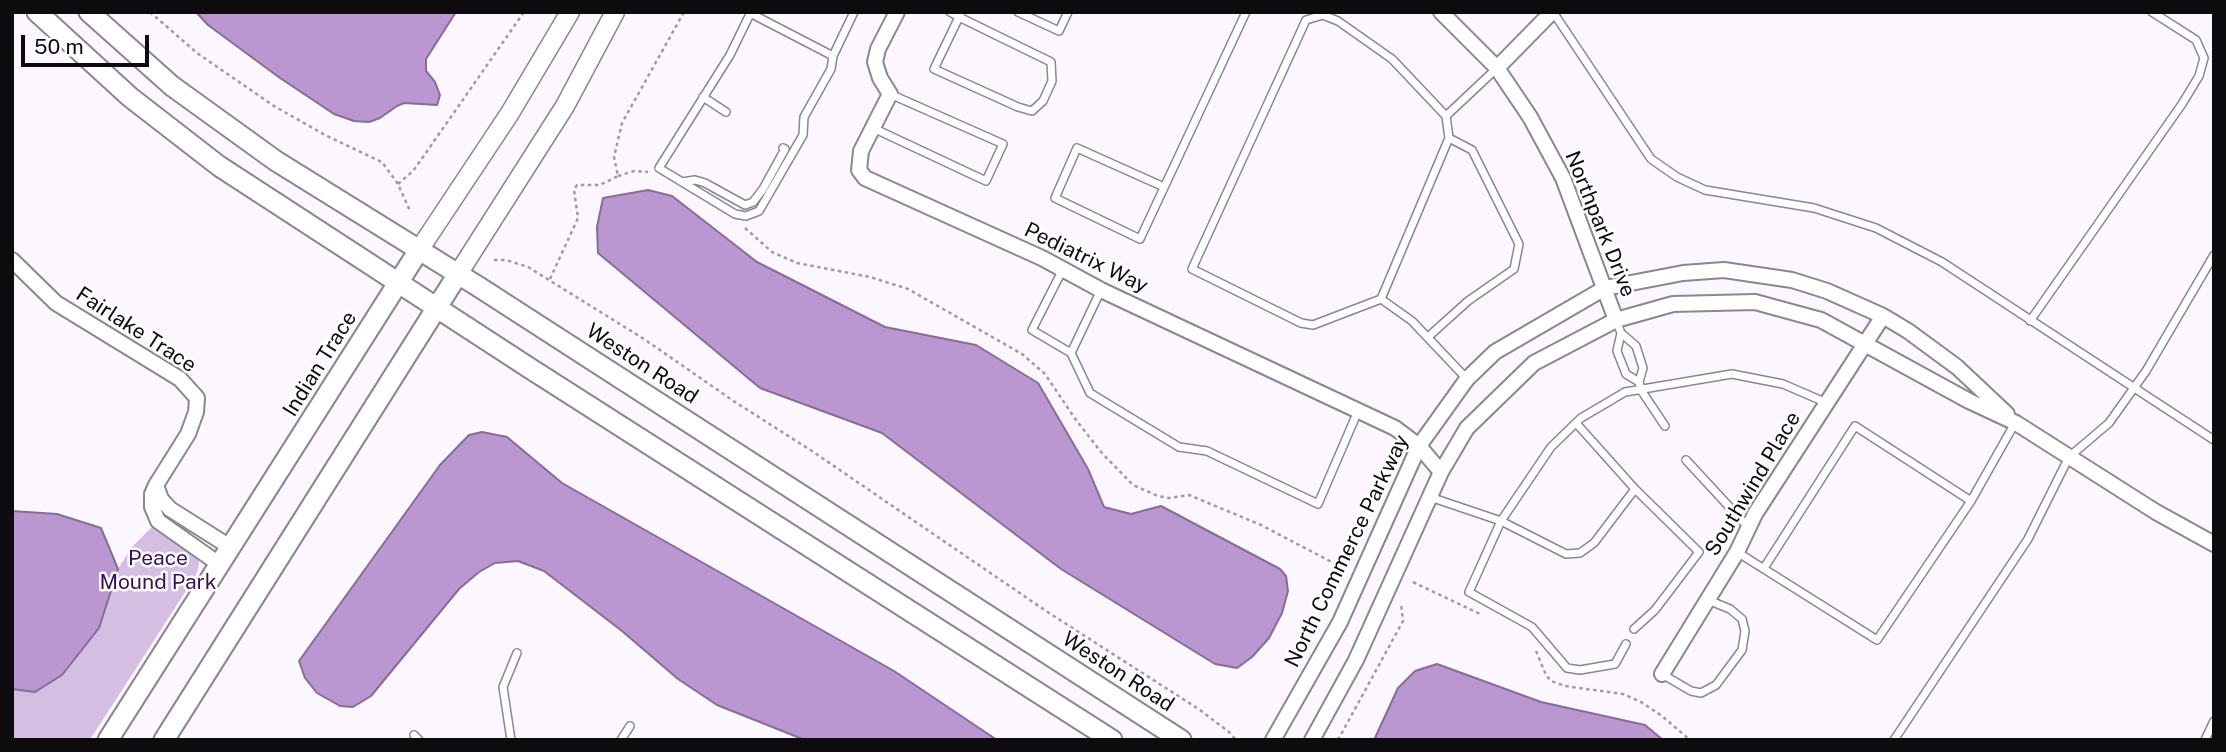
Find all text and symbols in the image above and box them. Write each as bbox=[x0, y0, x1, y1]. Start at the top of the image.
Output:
scale bar bbox=[24, 21, 152, 65]
text: 50 m bbox=[34, 34, 84, 59]
street label: Northpark Drive bbox=[1559, 147, 1641, 301]
street label: Pediatrix Way bbox=[1020, 217, 1152, 299]
street label: Fairlake Trace bbox=[71, 282, 201, 378]
street label: Indian Trace bbox=[278, 307, 362, 421]
street label: Weston Road bbox=[581, 319, 703, 409]
street label: Southwind Place bbox=[1700, 407, 1806, 561]
street label: North Commerce Parkway bbox=[1280, 431, 1414, 671]
park label: Peace Mound Park bbox=[99, 546, 217, 596]
street label: Weston Road bbox=[1057, 627, 1179, 717]

